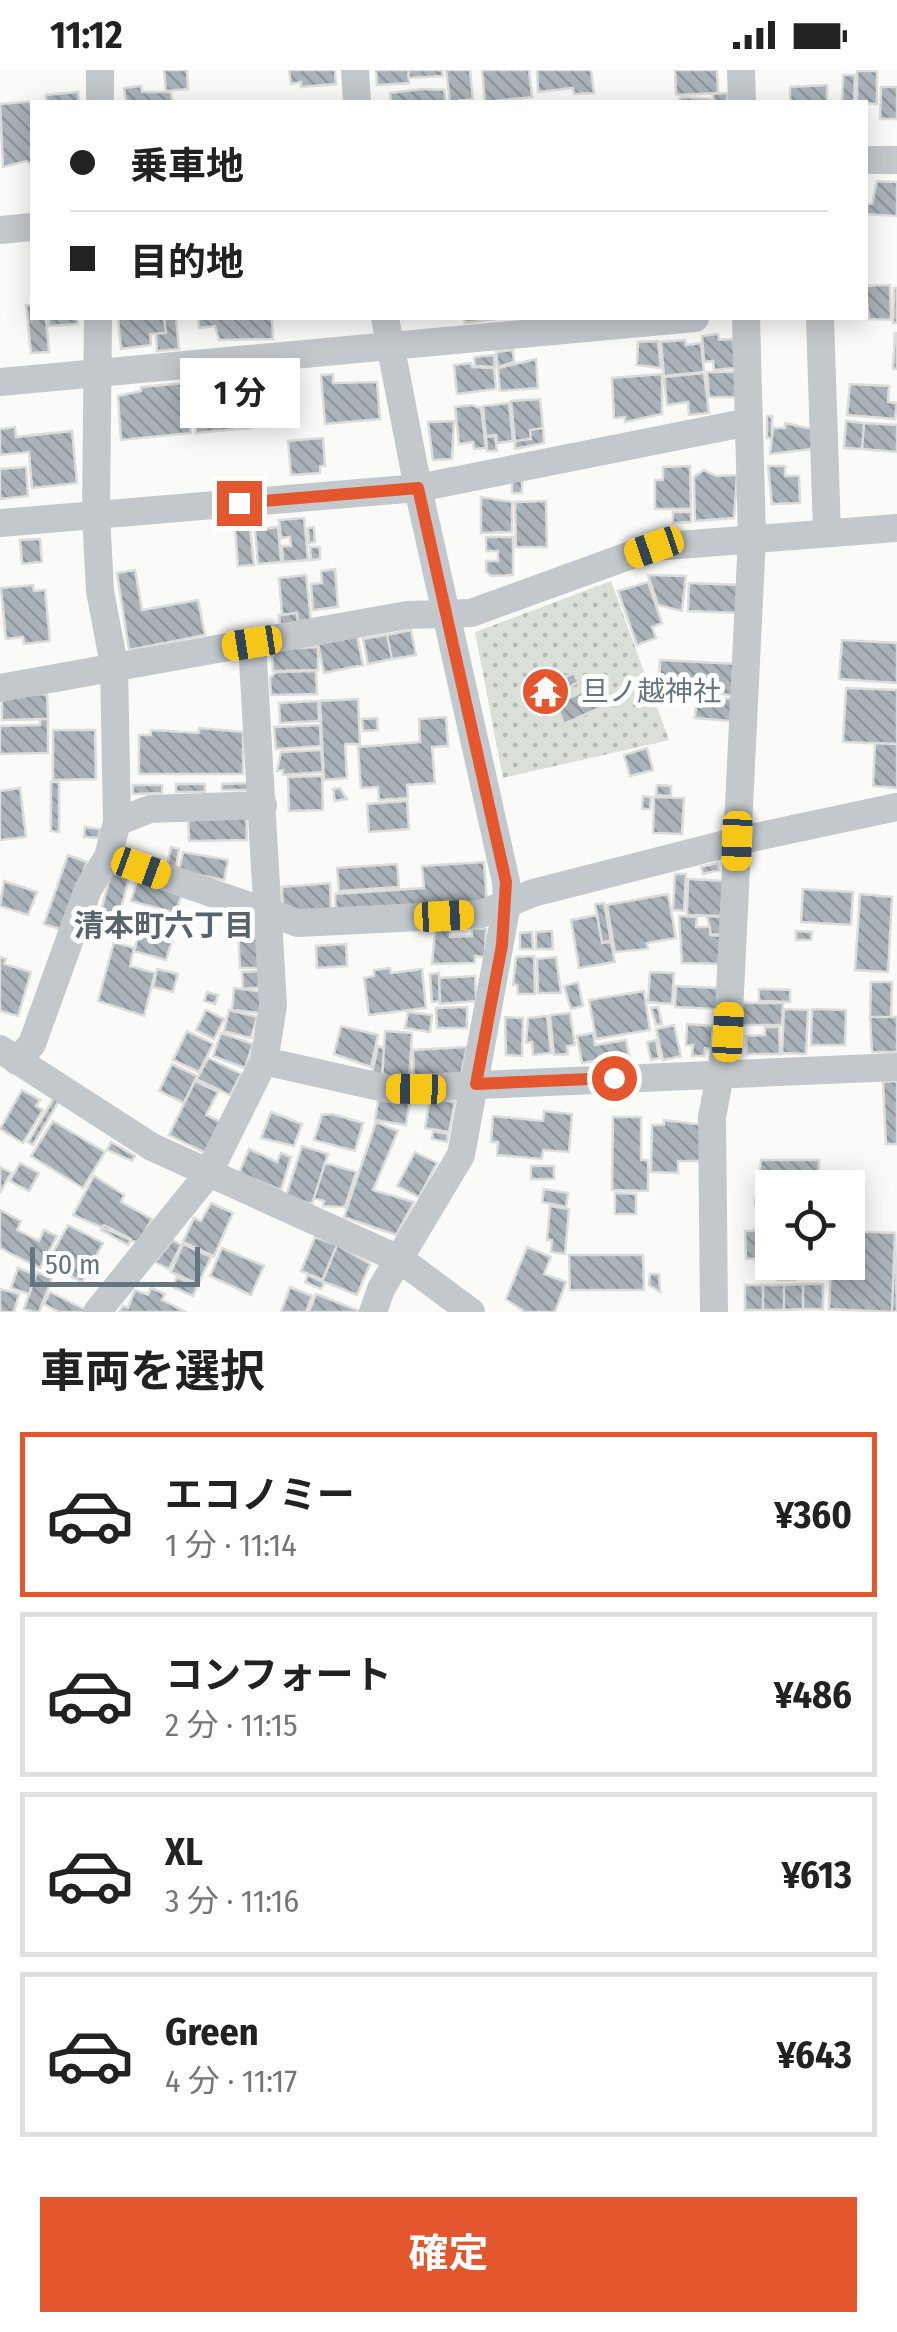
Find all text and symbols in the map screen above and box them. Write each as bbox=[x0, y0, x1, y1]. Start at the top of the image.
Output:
text: 11:12 bbox=[50, 12, 123, 58]
text: 乗車地 bbox=[130, 143, 244, 189]
text: 目的地 bbox=[130, 239, 244, 285]
callout: 1 分 bbox=[179, 358, 299, 428]
text: 1 分 bbox=[214, 374, 266, 412]
route end bbox=[217, 481, 262, 526]
car bbox=[621, 523, 687, 571]
car bbox=[220, 623, 284, 663]
temple icon: 旦ノ越神社 bbox=[520, 665, 572, 717]
place label: 旦ノ越神社 bbox=[581, 675, 721, 708]
car bbox=[721, 810, 753, 872]
car bbox=[108, 844, 174, 892]
car bbox=[413, 899, 475, 933]
district label: 清本町六丁目 bbox=[74, 908, 254, 944]
car bbox=[711, 1001, 745, 1063]
route start bbox=[592, 1056, 637, 1101]
car bbox=[386, 1073, 446, 1105]
map controls bbox=[755, 1170, 865, 1280]
button: locate bbox=[755, 1170, 865, 1280]
scale bar bbox=[30, 1242, 200, 1286]
text: 50 m bbox=[45, 1248, 101, 1281]
text: 車両を選択 bbox=[40, 1345, 265, 1399]
icon: car bbox=[45, 1470, 135, 1560]
text: エコノミー bbox=[165, 1472, 355, 1518]
text: ¥360 bbox=[774, 1492, 852, 1538]
text: 1 分 · 11:14 bbox=[165, 1526, 297, 1564]
icon: car bbox=[45, 1650, 135, 1740]
text: コンフォート bbox=[165, 1652, 392, 1698]
text: ¥486 bbox=[774, 1672, 852, 1718]
text: 2 分 · 11:15 bbox=[165, 1706, 298, 1744]
text: XL bbox=[165, 1829, 203, 1875]
icon: car bbox=[45, 1830, 135, 1920]
text: ¥613 bbox=[782, 1852, 852, 1898]
text: 3 分 · 11:16 bbox=[165, 1882, 299, 1920]
text: Green bbox=[165, 2009, 259, 2055]
icon: car bbox=[45, 2010, 135, 2100]
text: ¥643 bbox=[777, 2032, 852, 2078]
text: 4 分 · 11:17 bbox=[165, 2062, 297, 2100]
button: 確定 bbox=[40, 2197, 857, 2312]

